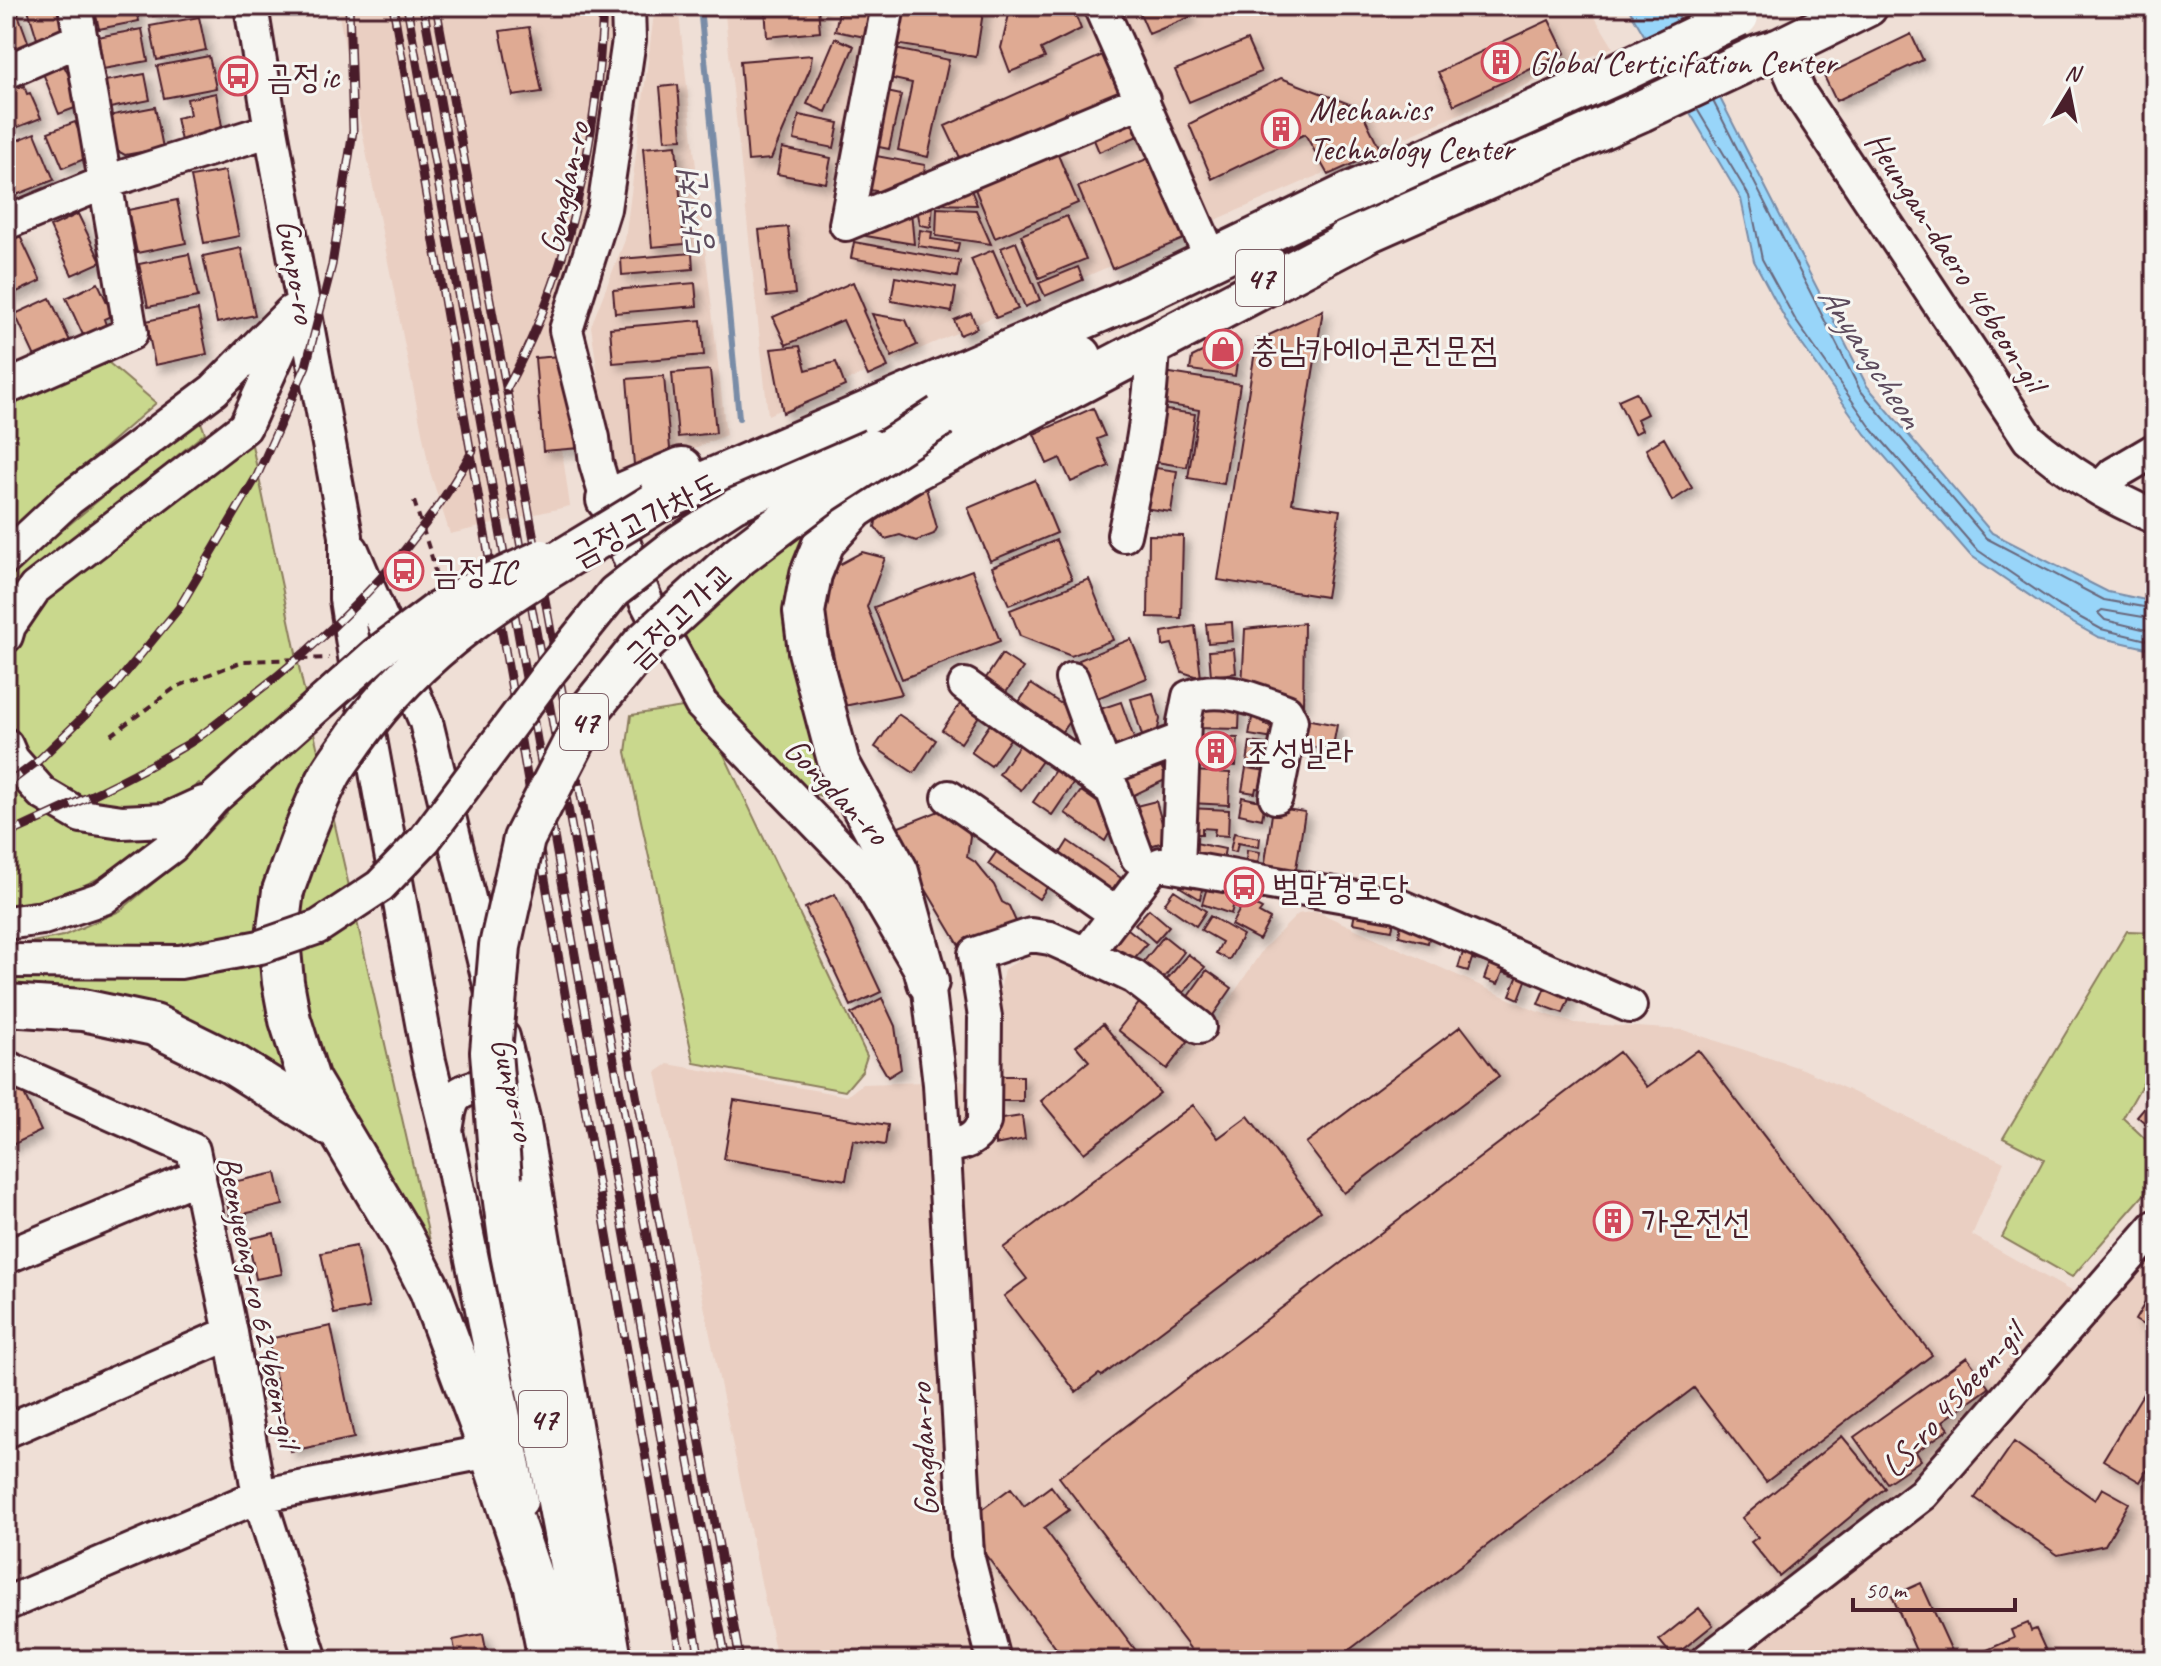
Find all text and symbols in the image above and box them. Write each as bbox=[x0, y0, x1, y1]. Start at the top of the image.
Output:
building icon: Global Certicifation Center bbox=[1480, 41, 1522, 83]
place label: Global Certicifation Center bbox=[1529, 41, 1839, 84]
north arrow bbox=[2029, 52, 2109, 132]
bus stop icon: 금정ic bbox=[217, 55, 259, 97]
place label: 금정ic bbox=[266, 55, 341, 98]
text: N bbox=[2063, 58, 2085, 89]
place label: Mechanics Technology Center bbox=[1309, 88, 1517, 170]
building icon: Mechanics Technology Center bbox=[1260, 108, 1302, 150]
street label: Gongdan-ro bbox=[529, 116, 599, 258]
street label: Heungan-daero 46beon-gil bbox=[1856, 123, 2060, 404]
water label: 당정천 bbox=[666, 166, 721, 261]
street label: Gunpo-ro bbox=[267, 216, 328, 328]
road number: 47 bbox=[1236, 250, 1284, 306]
water label: Anyangcheon bbox=[1808, 276, 1936, 438]
shop icon: 충남카에어콘전문점 bbox=[1202, 328, 1244, 370]
place label: 충남카에어콘전문점 bbox=[1251, 328, 1497, 371]
street label: 금정고가차도 bbox=[562, 460, 728, 576]
bus stop icon: 금정IC bbox=[383, 550, 425, 592]
place label: 금정IC bbox=[432, 550, 519, 593]
street label: 금정고가교 bbox=[615, 552, 743, 678]
road number: 47 bbox=[560, 694, 608, 750]
street label: Gongdan-ro bbox=[775, 728, 900, 855]
building icon: 조성빌라 bbox=[1195, 730, 1237, 772]
place label: 조성빌라 bbox=[1244, 730, 1353, 773]
bus stop icon: 벌말경로당 bbox=[1223, 866, 1265, 908]
place label: 벌말경로당 bbox=[1272, 866, 1409, 909]
street label: Gunpo-ro bbox=[481, 1033, 547, 1147]
street label: Beonyeong-ro 624beon-gil bbox=[207, 1152, 312, 1456]
building icon: 가온전선 bbox=[1592, 1200, 1634, 1242]
place label: 가온전선 bbox=[1641, 1200, 1750, 1243]
street label: LS-ro 45beon-gil bbox=[1871, 1309, 2037, 1486]
street label: Gongdan-ro bbox=[898, 1380, 948, 1518]
road number: 47 bbox=[519, 1391, 567, 1447]
scale bar bbox=[1853, 1562, 2015, 1612]
text: 50 m bbox=[1865, 1575, 1908, 1605]

